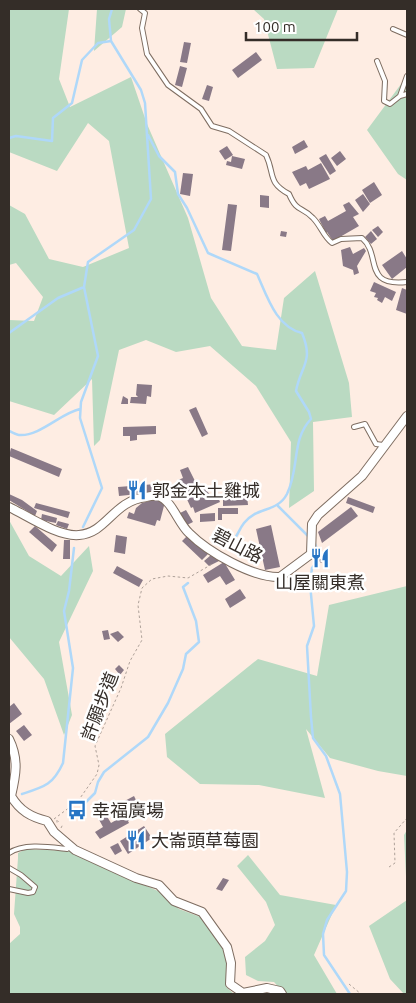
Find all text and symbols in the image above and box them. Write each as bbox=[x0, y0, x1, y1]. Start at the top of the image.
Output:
scale bar bbox=[246, 10, 357, 42]
text: 100 m bbox=[254, 18, 296, 35]
restaurant icon: 郭金本土雞城 bbox=[126, 479, 148, 501]
place label: 郭金本土雞城 bbox=[152, 480, 260, 500]
street label: 碧山路 bbox=[209, 524, 267, 566]
restaurant icon: 山屋關東煮 bbox=[309, 547, 331, 569]
place label: 山屋關東煮 bbox=[275, 572, 365, 592]
street label: 許願步道 bbox=[77, 669, 121, 743]
bus stop icon: 幸福廣場 bbox=[66, 799, 88, 821]
place label: 幸福廣場 bbox=[92, 800, 164, 820]
restaurant icon: 大崙頭草莓園 bbox=[125, 829, 147, 851]
place label: 大崙頭草莓園 bbox=[151, 830, 259, 850]

